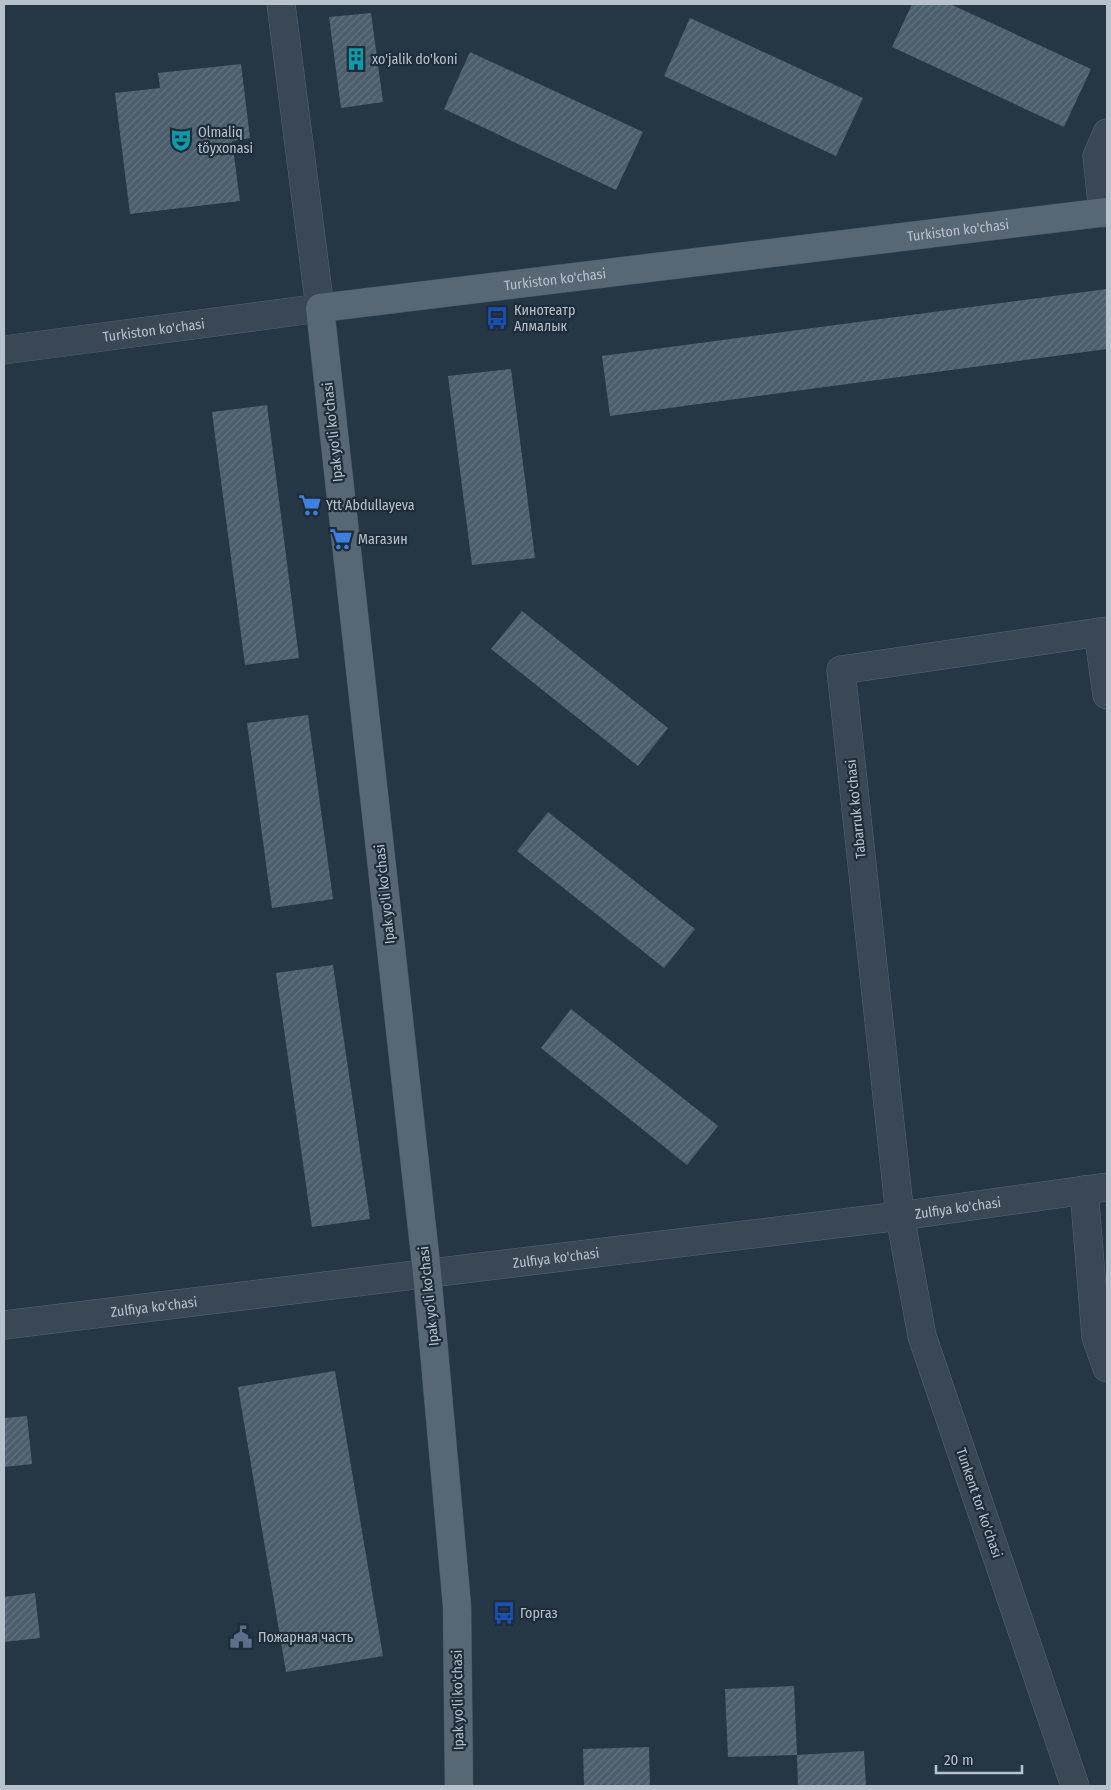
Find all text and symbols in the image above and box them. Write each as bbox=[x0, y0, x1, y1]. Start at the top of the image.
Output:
building icon: xo'jalik do'koni bbox=[343, 46, 369, 72]
place label: xo'jalik do'koni bbox=[372, 51, 458, 68]
place label: Olmaliq tõyxonasi bbox=[198, 124, 253, 157]
theatre icon: Olmaliq tõyxonasi bbox=[168, 127, 194, 153]
street label: Turkiston ko'chasi bbox=[906, 216, 1010, 245]
street label: Turkiston ko'chasi bbox=[503, 265, 607, 294]
place label: Кинотеатр Алмалык bbox=[514, 302, 575, 335]
bus stop icon: Кинотеатр Алмалык bbox=[484, 305, 510, 331]
street label: Turkiston ko'chasi bbox=[102, 315, 206, 345]
street label: Ipak yo'li ko'chasi bbox=[319, 381, 347, 483]
supermarket icon: Ytt Abdullayeva bbox=[297, 492, 323, 518]
place label: Ytt Abdullayeva bbox=[326, 497, 415, 514]
supermarket icon: Магазин bbox=[328, 526, 354, 552]
place label: Магазин bbox=[358, 531, 408, 548]
street label: Tabarruk ko'chasi bbox=[842, 759, 870, 859]
street label: Ipak yo'li ko'chasi bbox=[371, 843, 399, 945]
street label: Zulfiya ko'chasi bbox=[914, 1193, 1002, 1222]
street label: Zulfiya ko'chasi bbox=[512, 1244, 600, 1272]
street label: Ipak yo'li ko'chasi bbox=[415, 1245, 443, 1347]
street label: Zulfiya ko'chasi bbox=[110, 1293, 198, 1320]
street label: Tunkent tor ko'chasi bbox=[952, 1446, 1006, 1560]
bus stop icon: Горгаз bbox=[491, 1600, 517, 1626]
place label: Горгаз bbox=[520, 1605, 558, 1622]
public building icon: Пожарная часть bbox=[228, 1624, 254, 1650]
place label: Пожарная часть bbox=[258, 1629, 354, 1646]
street label: Ipak yo'li ko'chasi bbox=[449, 1650, 467, 1750]
scale bar bbox=[936, 1742, 1022, 1774]
text: 20 m bbox=[944, 1751, 974, 1769]

